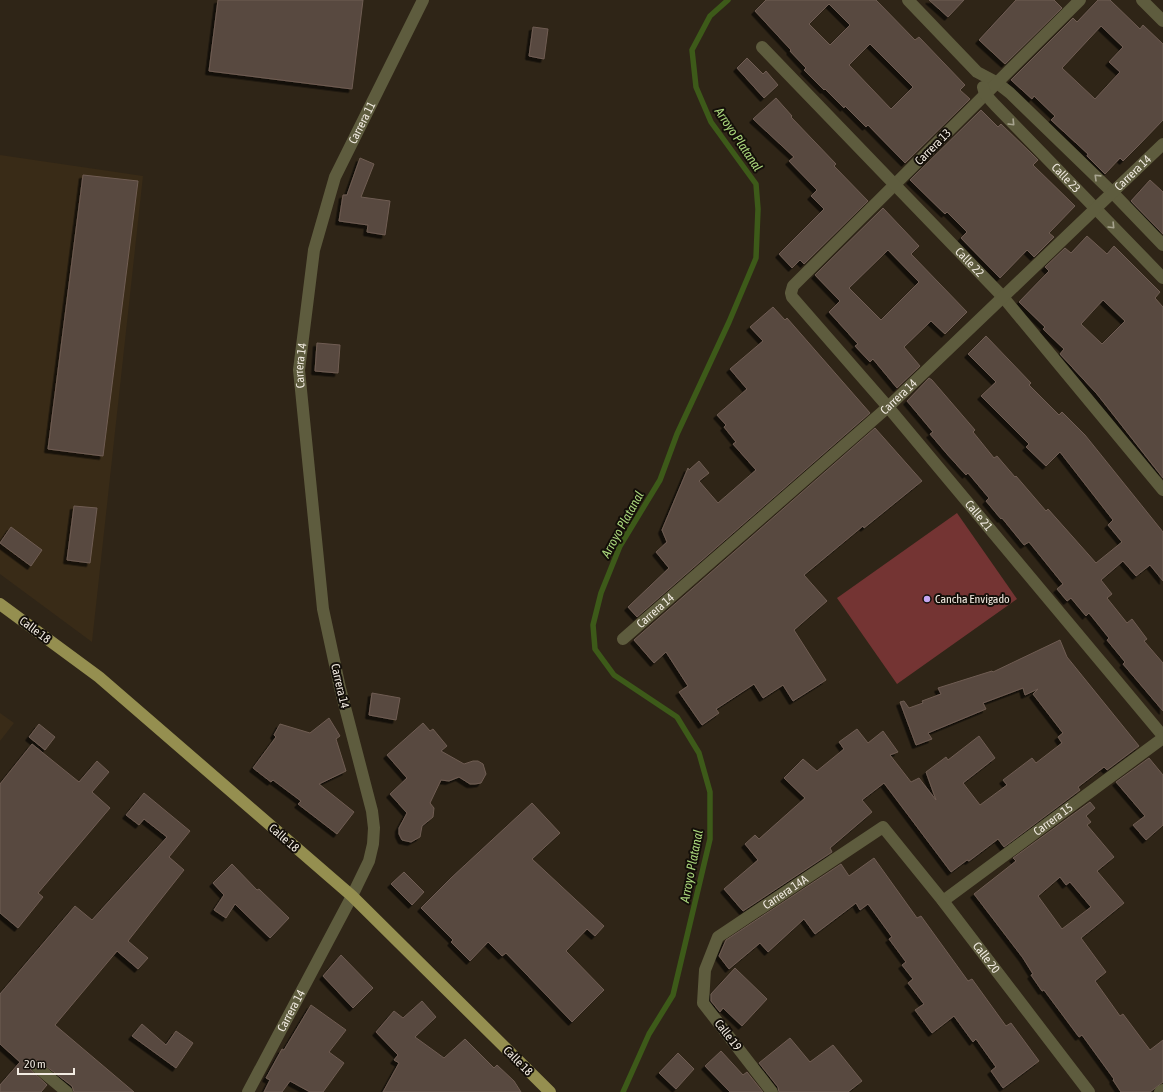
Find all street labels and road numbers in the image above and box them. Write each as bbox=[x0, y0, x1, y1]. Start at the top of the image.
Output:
street label: Carrera 11 bbox=[346, 99, 379, 146]
street label: Carrera 13 bbox=[912, 126, 954, 168]
street label: Carrera 14 bbox=[1112, 152, 1154, 194]
street label: Calle 23 bbox=[1049, 160, 1083, 196]
street label: Calle 22 bbox=[952, 245, 987, 280]
street label: Carrera 14 bbox=[292, 342, 309, 389]
street label: Carrera 14 bbox=[877, 376, 920, 417]
street label: Calle 21 bbox=[962, 497, 996, 534]
street label: Carrera 14 bbox=[634, 590, 677, 631]
street label: Calle 18 bbox=[17, 614, 54, 647]
street label: Carrera 14 bbox=[328, 662, 352, 710]
street label: Carrera 15 bbox=[1031, 800, 1075, 839]
street label: Calle 18 bbox=[266, 821, 302, 855]
street label: Carrera 14A bbox=[760, 872, 811, 912]
street label: Calle 20 bbox=[970, 939, 1003, 976]
street label: Carrera 14 bbox=[274, 987, 308, 1034]
street label: Calle 19 bbox=[712, 1017, 745, 1054]
street label: Calle 18 bbox=[500, 1043, 536, 1079]

